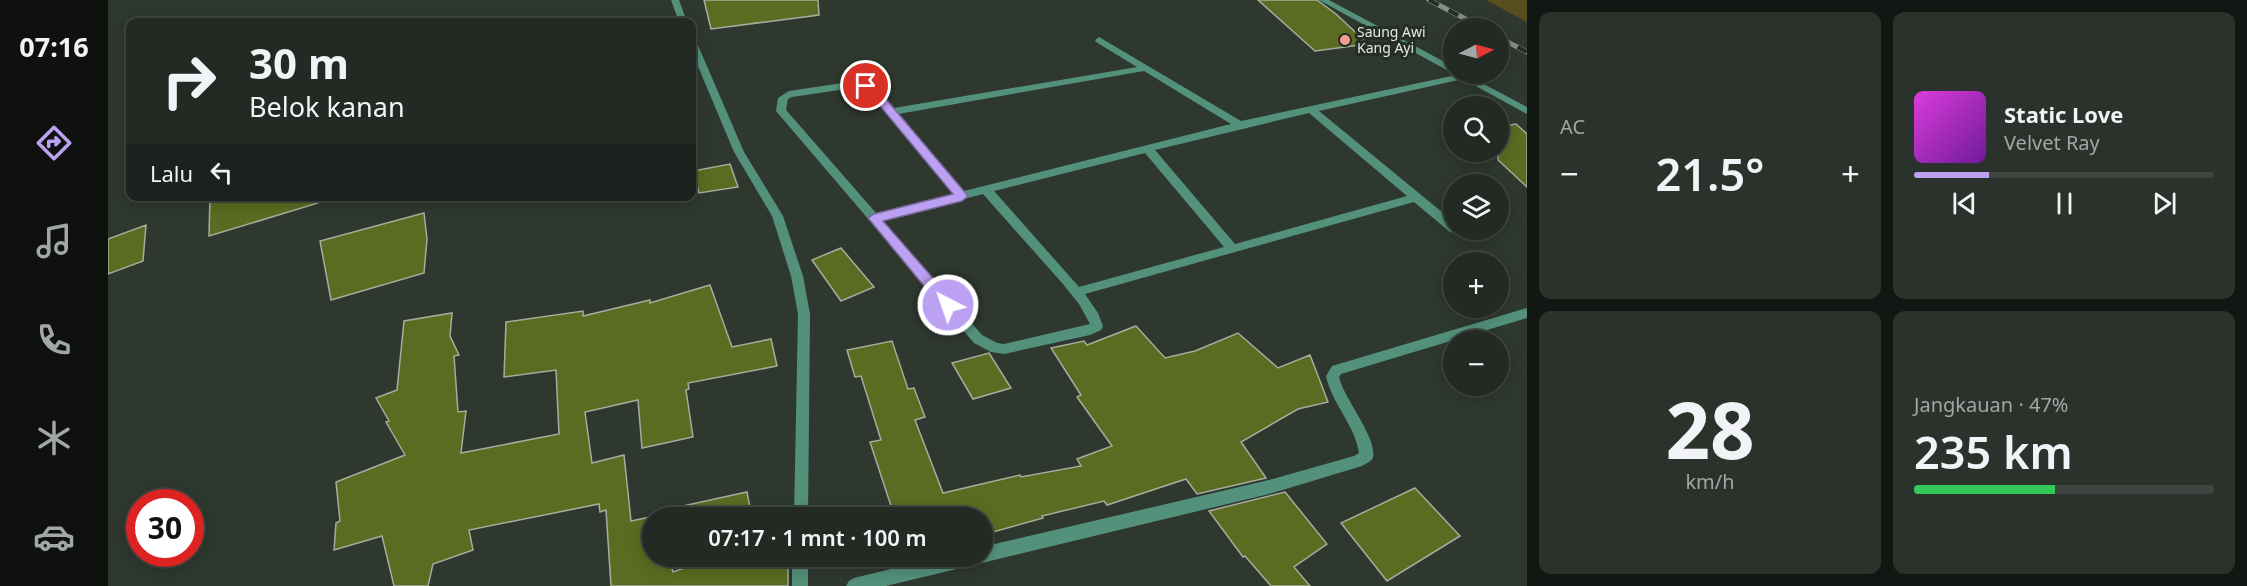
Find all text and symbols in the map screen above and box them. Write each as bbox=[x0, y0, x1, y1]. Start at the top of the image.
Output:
north arrow bbox=[1443, 18, 1509, 84]
map controls bbox=[1443, 18, 1509, 396]
place label: Saung Awi Kang Ayi bbox=[1357, 22, 1426, 57]
text: 07:16 bbox=[19, 28, 89, 65]
marker: Saung Awi Kang Ayi bbox=[1338, 33, 1352, 47]
text: 30 m bbox=[249, 34, 349, 91]
icon: right bbox=[150, 42, 228, 120]
pin bbox=[840, 60, 891, 111]
icon: arrive bbox=[849, 69, 882, 102]
text: Belok kanan bbox=[249, 88, 405, 125]
button: search bbox=[1443, 96, 1509, 162]
text: Static Love bbox=[2004, 99, 2123, 129]
text: AC bbox=[1560, 113, 1585, 140]
icon: directions bbox=[33, 122, 75, 164]
text: Velvet Ray bbox=[2004, 129, 2100, 156]
text: 21.5° bbox=[1656, 143, 1764, 204]
text: − bbox=[1560, 151, 1579, 196]
text: + bbox=[1841, 151, 1860, 196]
icon: left bbox=[205, 156, 238, 189]
text: Lalu bbox=[150, 158, 193, 188]
button: layers bbox=[1443, 174, 1509, 240]
icon: previous bbox=[1948, 187, 1981, 220]
icon: pause bbox=[2048, 187, 2081, 220]
icon: next bbox=[2148, 187, 2181, 220]
icon: music bbox=[33, 220, 75, 262]
button: + bbox=[1443, 252, 1509, 318]
position arrow bbox=[916, 273, 980, 337]
icon: phone bbox=[33, 319, 75, 361]
button: − bbox=[1443, 330, 1509, 396]
text: 28 bbox=[1665, 376, 1755, 482]
text: Jangkauan · 47% bbox=[1914, 391, 2068, 418]
icon: climate bbox=[33, 417, 75, 459]
text: 235 km bbox=[1914, 421, 2073, 482]
text: km/h bbox=[1685, 468, 1735, 495]
speed limit sign: 30 bbox=[126, 489, 204, 567]
icon: car bbox=[33, 516, 75, 558]
text: 07:17 · 1 mnt · 100 m bbox=[708, 522, 927, 552]

